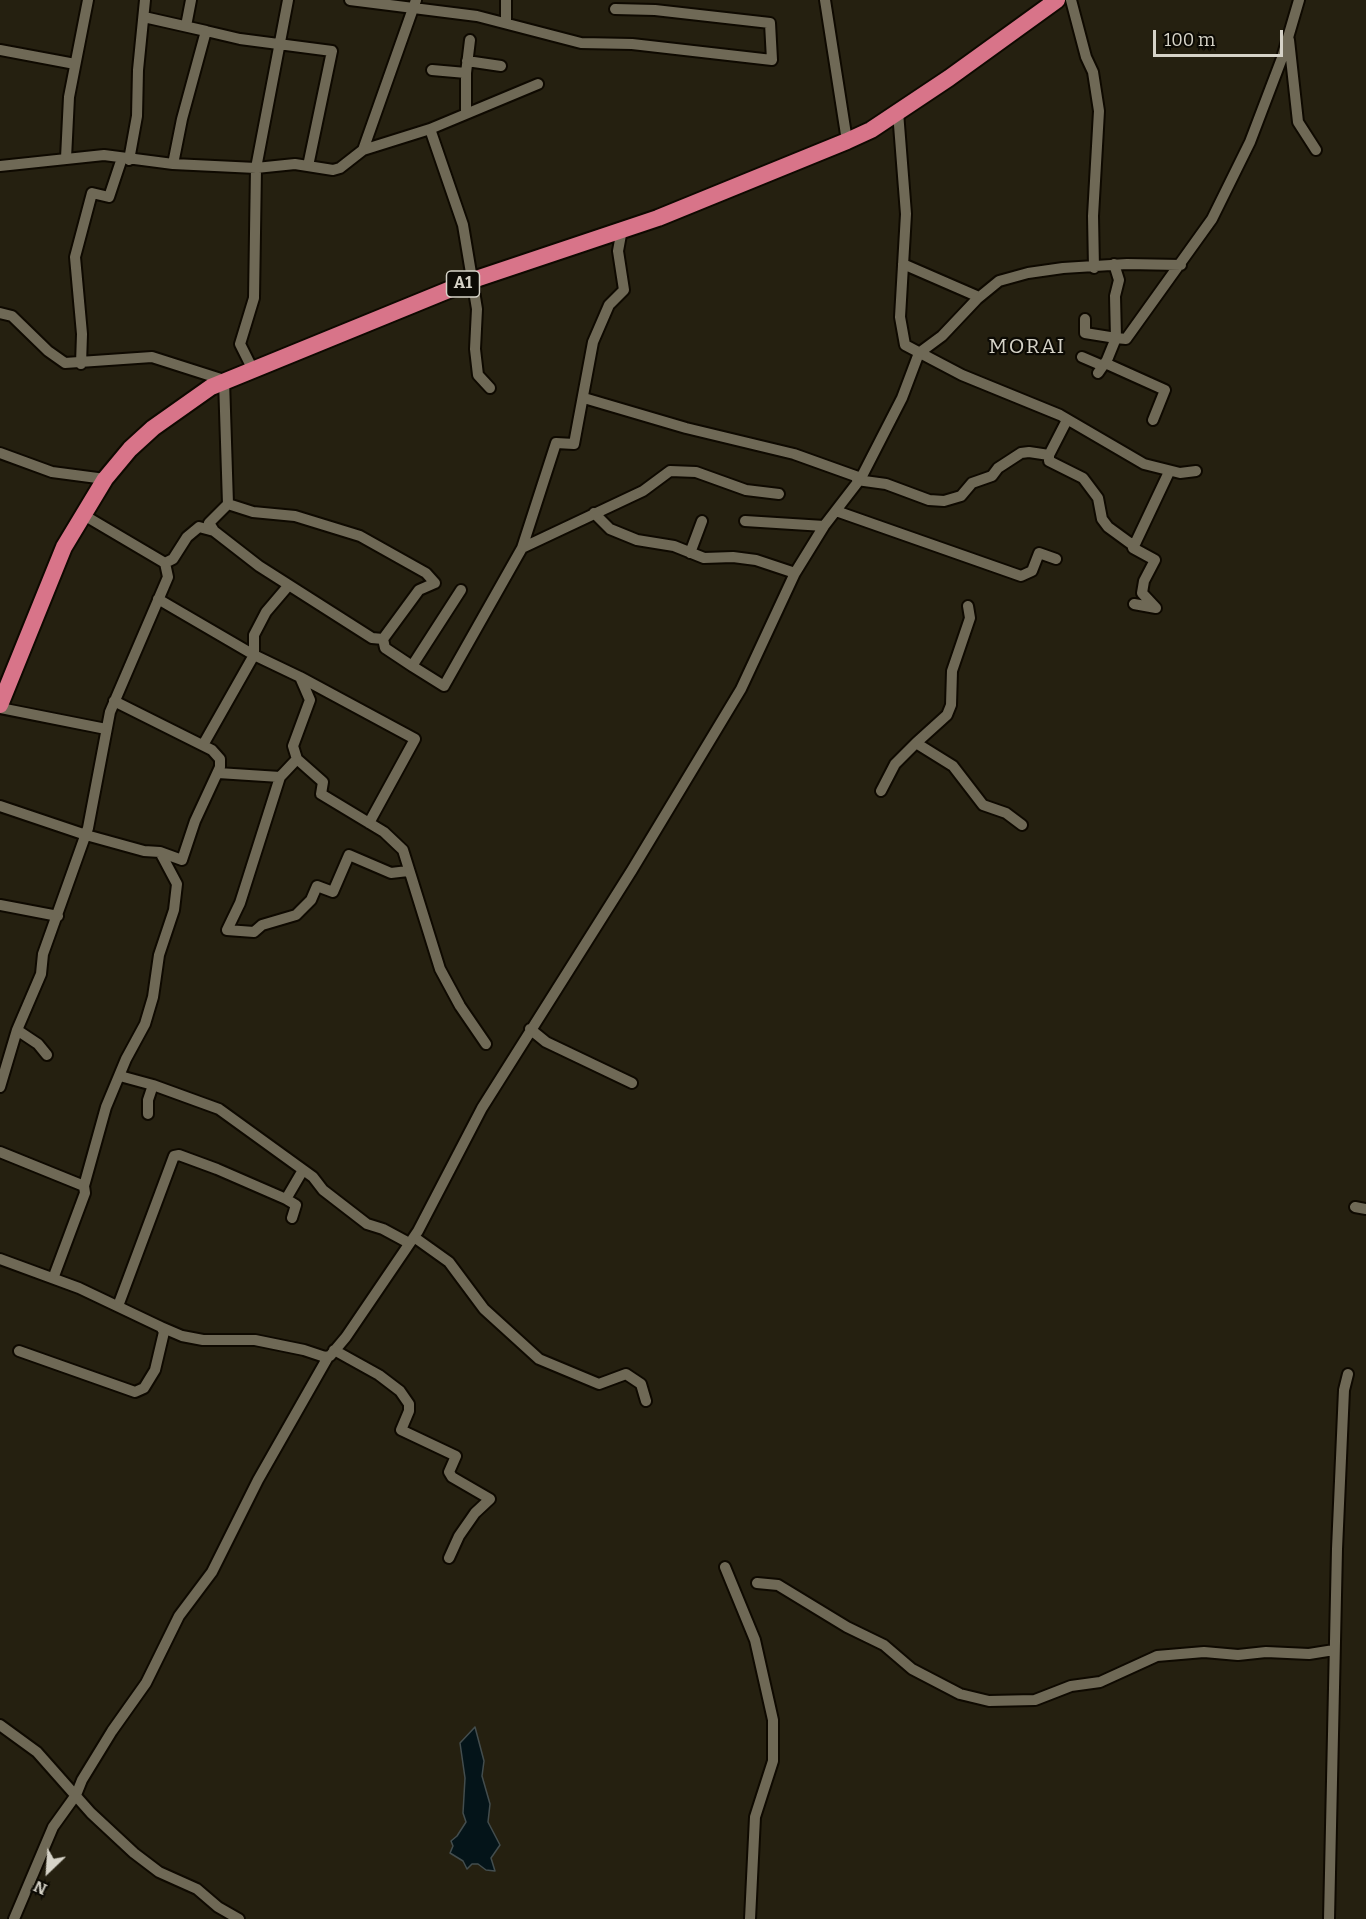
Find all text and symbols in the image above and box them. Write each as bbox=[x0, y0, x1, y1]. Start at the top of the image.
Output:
scale bar bbox=[1156, 18, 1286, 56]
text: 100 m bbox=[1164, 29, 1215, 51]
road number: A1 bbox=[446, 271, 480, 297]
district label: MORAI bbox=[988, 334, 1066, 360]
north arrow bbox=[18, 1841, 78, 1901]
text: N bbox=[31, 1877, 50, 1899]

